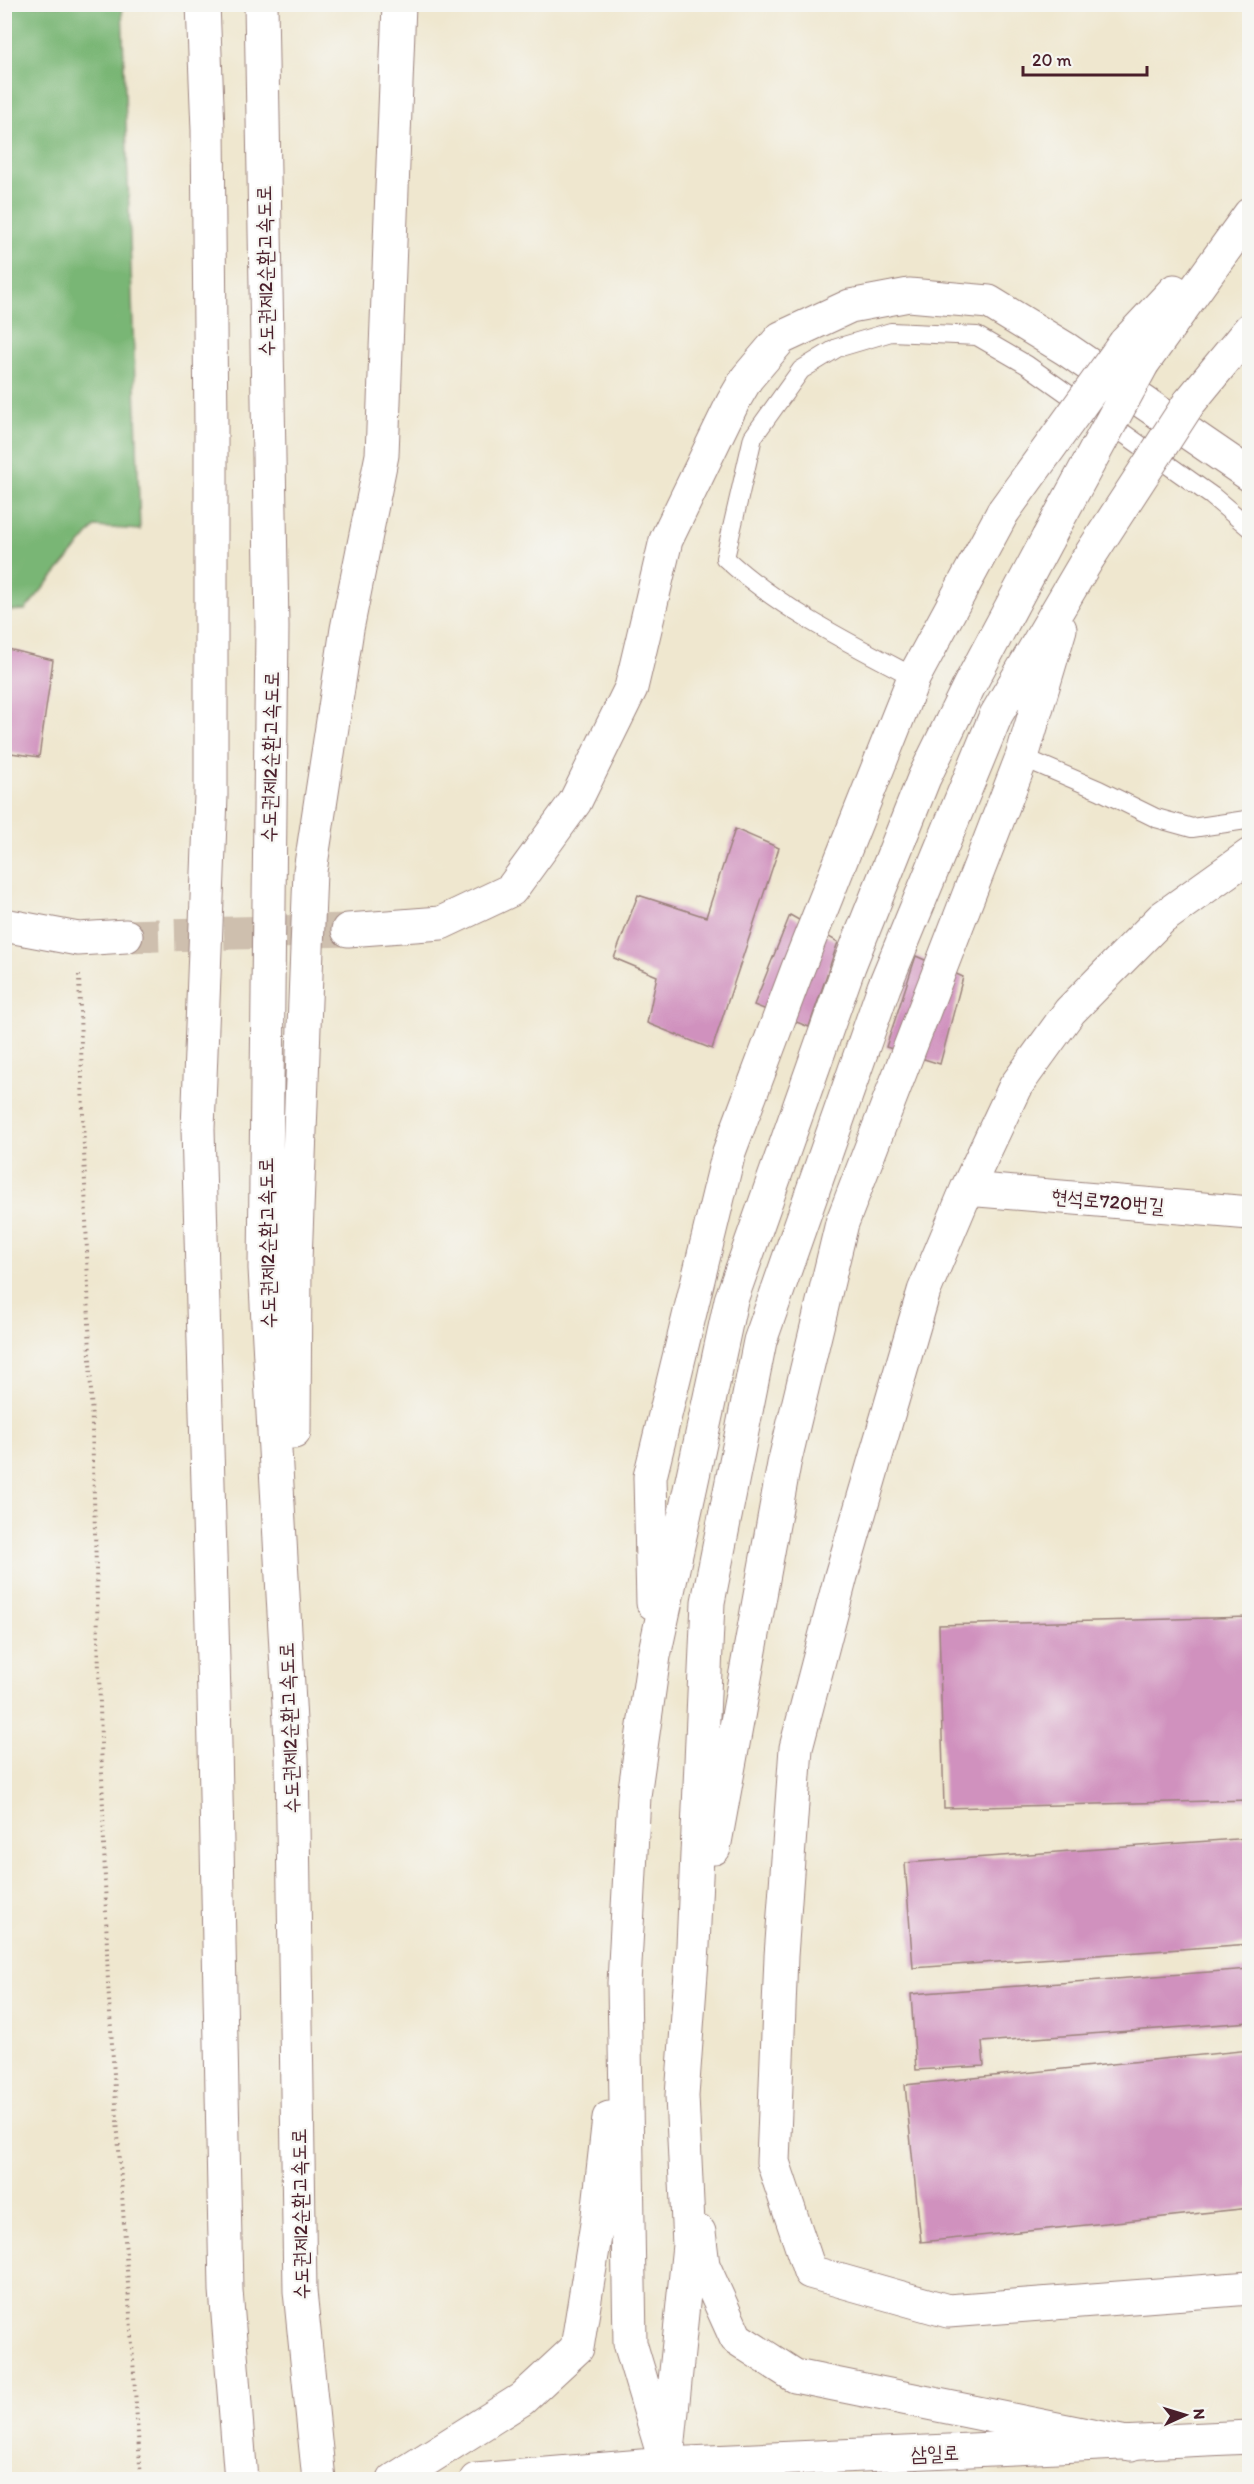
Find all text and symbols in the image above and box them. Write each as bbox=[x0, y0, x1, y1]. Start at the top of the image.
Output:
scale bar bbox=[1023, 39, 1148, 77]
text: 20 m bbox=[1032, 49, 1072, 71]
street label: 수도권제2순환고속도로 bbox=[252, 185, 278, 357]
street label: 수도권제2순환고속도로 bbox=[257, 671, 283, 843]
street label: 수도권제2순환고속도로 bbox=[254, 1157, 280, 1329]
street label: 현석로720번길 bbox=[1051, 1184, 1165, 1218]
street label: 수도권제2순환고속도로 bbox=[274, 1642, 304, 1814]
street label: 수도권제2순환고속도로 bbox=[287, 2128, 313, 2300]
north arrow bbox=[1155, 2385, 1215, 2445]
text: N bbox=[1190, 2408, 1209, 2420]
street label: 삼일로 bbox=[910, 2440, 960, 2466]

